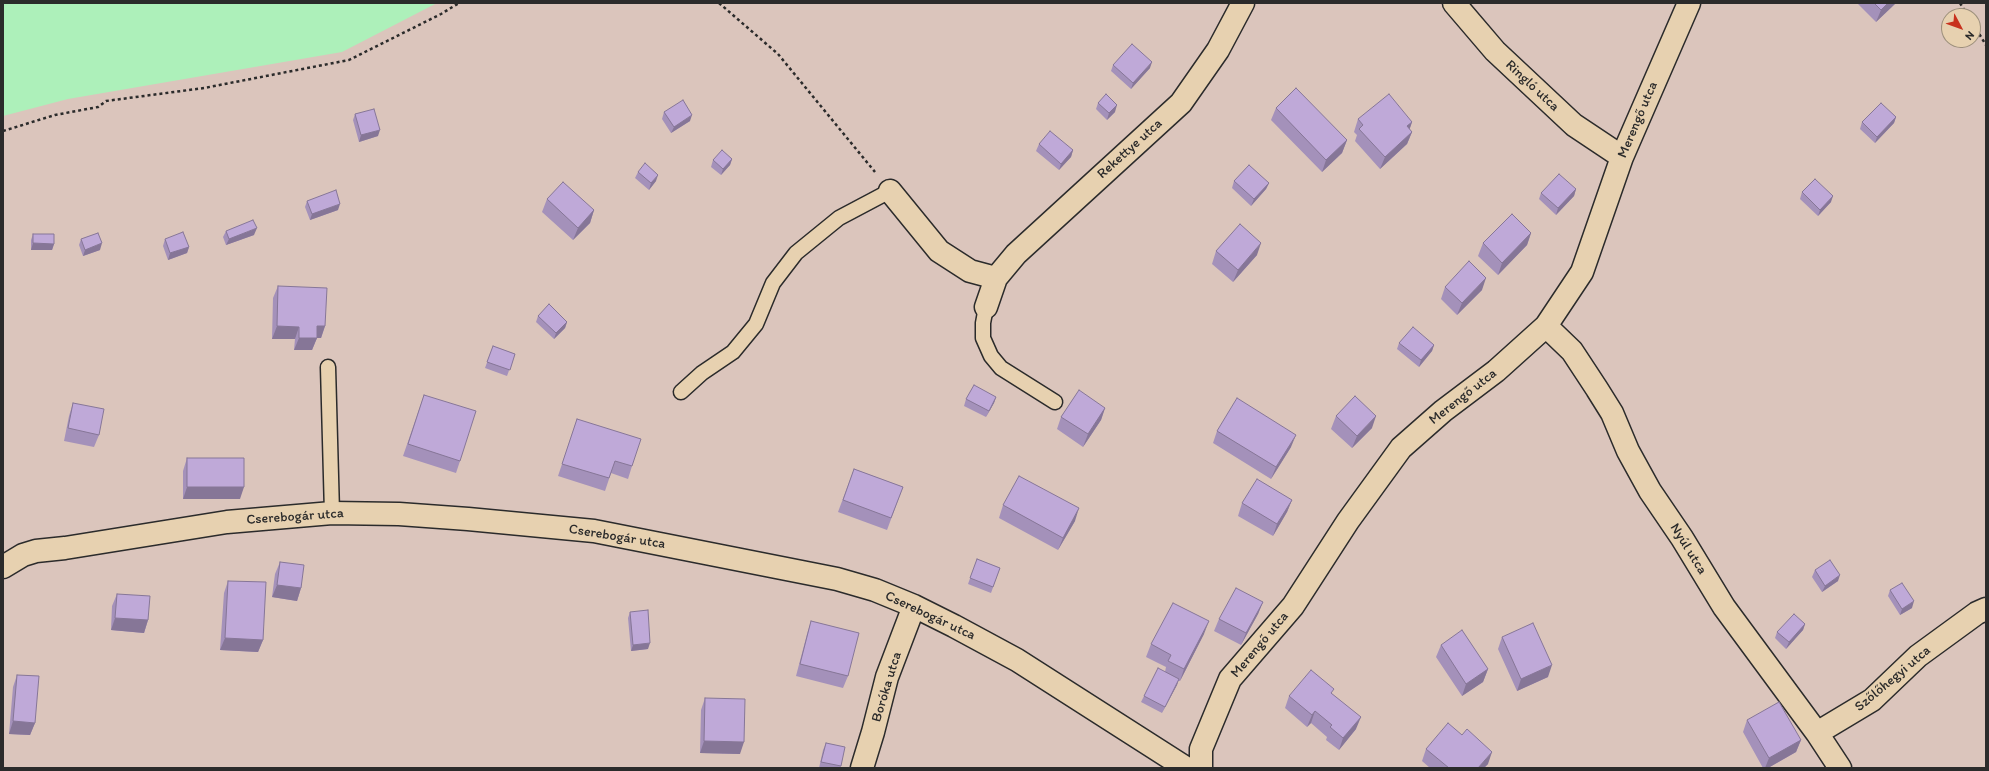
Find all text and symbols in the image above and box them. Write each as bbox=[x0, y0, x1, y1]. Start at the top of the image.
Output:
north arrow bbox=[1941, 8, 1981, 48]
text: N bbox=[1962, 28, 1977, 43]
street label: Ringló utca bbox=[1502, 57, 1562, 115]
street label: Merengő utca bbox=[1614, 79, 1662, 161]
street label: Rekettye utca bbox=[1094, 115, 1166, 183]
street label: Merengő utca bbox=[1426, 365, 1500, 429]
street label: Cserebogár utca bbox=[246, 505, 344, 529]
street label: Nyúl utca bbox=[1666, 520, 1710, 578]
street label: Cserebogár utca bbox=[568, 521, 666, 553]
street label: Cserebogár utca bbox=[882, 588, 978, 644]
street label: Merengő utca bbox=[1227, 608, 1293, 682]
street label: Szőlőhegyi utca bbox=[1852, 642, 1934, 716]
street label: Boróka utca bbox=[868, 650, 906, 724]

